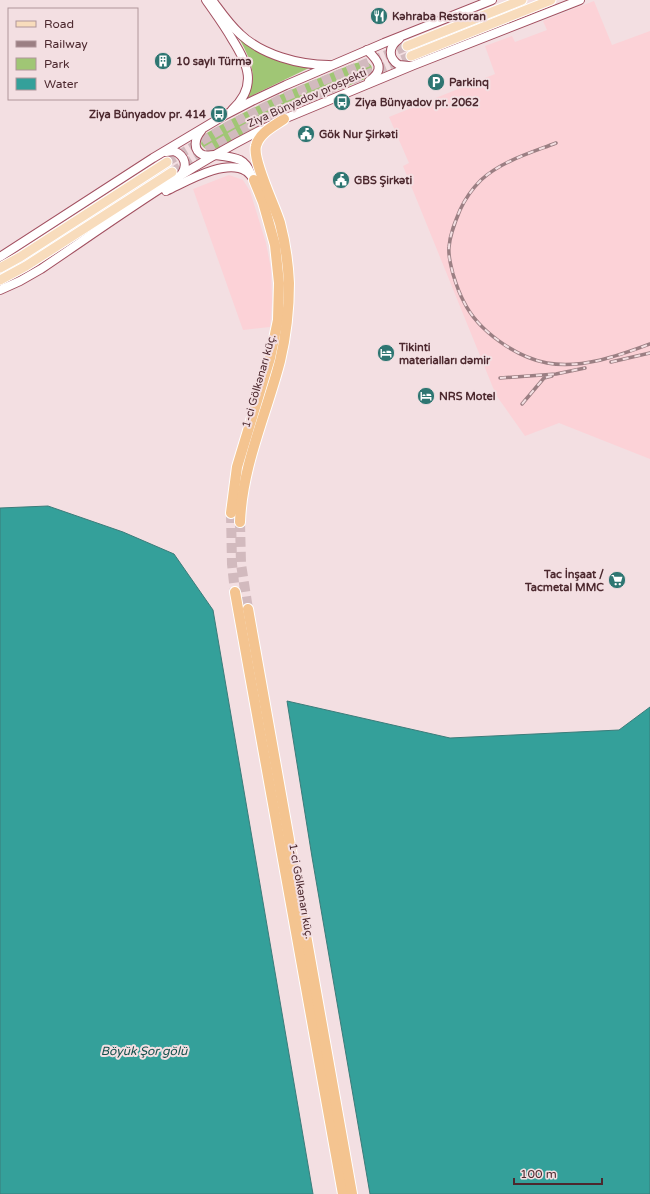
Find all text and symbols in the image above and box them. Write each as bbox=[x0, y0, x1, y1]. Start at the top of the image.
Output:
restaurant icon: Kəhraba Restoran bbox=[369, 6, 389, 26]
legend bbox=[8, 8, 138, 100]
place label: Kəhraba Restoran bbox=[392, 10, 486, 23]
text: Road bbox=[44, 17, 74, 31]
text: Railway bbox=[44, 37, 88, 51]
building icon: 10 saylı Türmə bbox=[153, 51, 173, 71]
place label: 10 saylı Türmə bbox=[176, 55, 252, 69]
text: Park bbox=[44, 57, 70, 71]
street label: Ziya Bünyadov prospekti bbox=[246, 66, 368, 130]
parking icon: Parkinq bbox=[426, 72, 446, 92]
place label: Parkinq bbox=[449, 76, 489, 90]
text: Water bbox=[44, 77, 79, 91]
bus stop icon: Ziya Bünyadov pr. 2062 bbox=[332, 92, 352, 112]
place label: Ziya Bünyadov pr. 2062 bbox=[355, 96, 479, 110]
bus stop icon: Ziya Bünyadov pr. 414 bbox=[209, 104, 229, 124]
place label: Ziya Bünyadov pr. 414 bbox=[89, 108, 206, 122]
public building icon: Gök Nur Şirkəti bbox=[296, 124, 316, 144]
place label: Gök Nur Şirkəti bbox=[319, 128, 398, 142]
public building icon: GBS Şirkəti bbox=[331, 170, 351, 190]
place label: GBS Şirkəti bbox=[354, 174, 412, 188]
street label: 1-ci Gölkənarı küç. bbox=[239, 333, 279, 429]
place label: Tikinti materialları dəmir bbox=[398, 341, 491, 367]
hotel icon: Tikinti materialları dəmir bbox=[376, 343, 396, 363]
hotel icon: NRS Motel bbox=[416, 386, 436, 406]
place label: NRS Motel bbox=[439, 390, 496, 403]
place label: Tac İnşaat / Tacmetal MMC bbox=[524, 567, 604, 594]
supermarket icon: Tac İnşaat / Tacmetal MMC bbox=[607, 570, 627, 590]
street label: 1-ci Gölkənarı küç. bbox=[286, 842, 316, 940]
water label: Böyük Şor gölü bbox=[101, 1044, 188, 1058]
scale bar bbox=[514, 1160, 602, 1186]
text: 100 m bbox=[520, 1167, 557, 1181]

